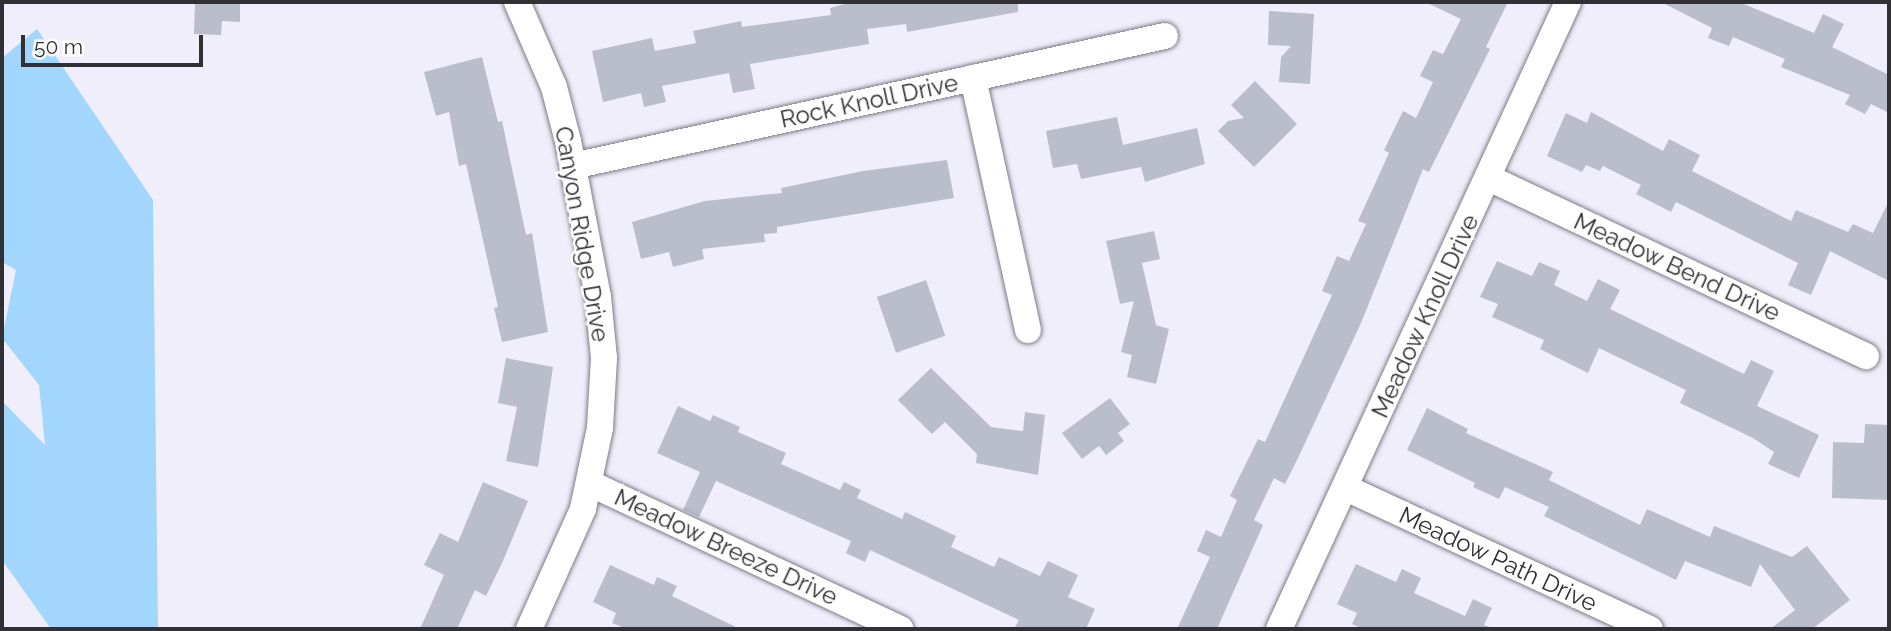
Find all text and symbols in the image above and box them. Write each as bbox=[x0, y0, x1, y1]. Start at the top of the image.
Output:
scale bar bbox=[24, 21, 206, 65]
text: 50 m bbox=[34, 34, 83, 59]
street label: Rock Knoll Drive bbox=[777, 68, 961, 134]
street label: Canyon Ridge Drive bbox=[549, 124, 615, 344]
street label: Meadow Bend Drive bbox=[1569, 206, 1785, 328]
street label: Meadow Knoll Drive bbox=[1365, 209, 1485, 423]
street label: Meadow Breeze Drive bbox=[610, 483, 842, 611]
street label: Meadow Path Drive bbox=[1394, 500, 1602, 618]

